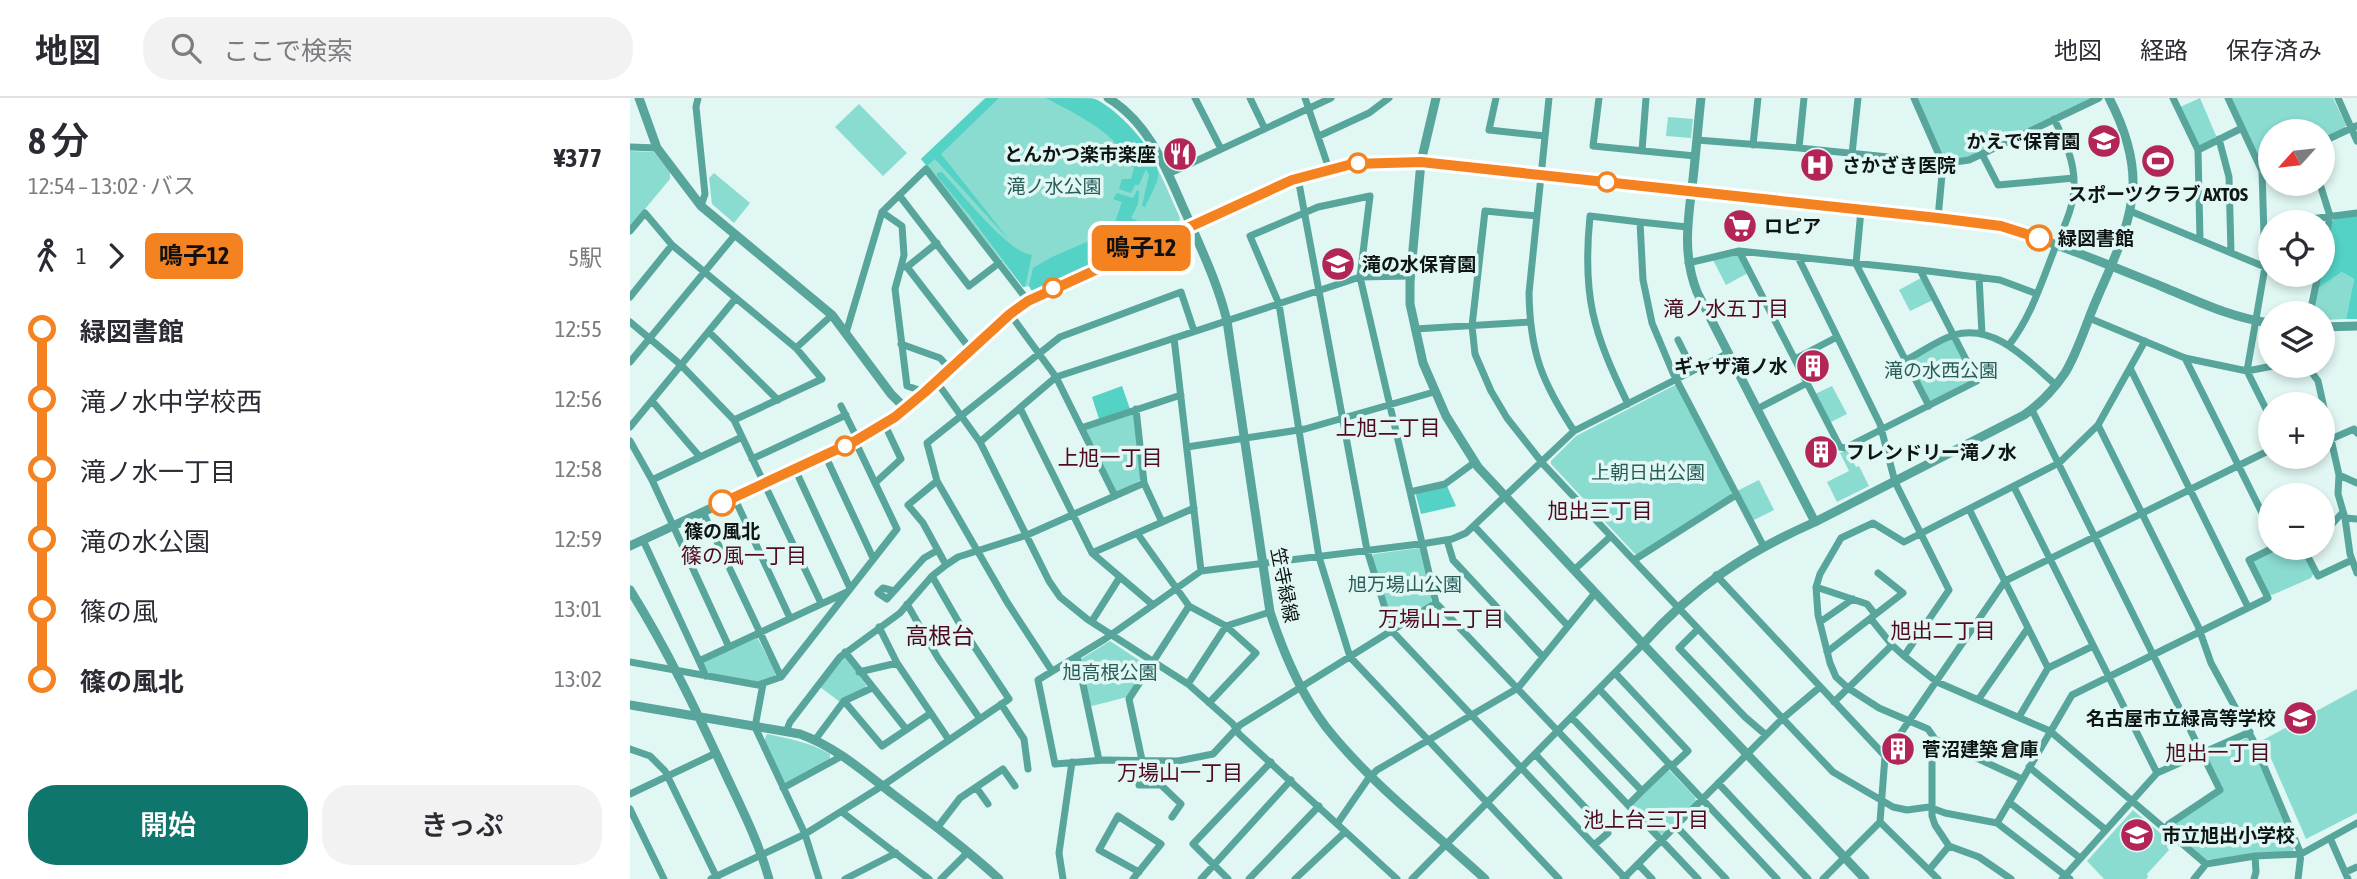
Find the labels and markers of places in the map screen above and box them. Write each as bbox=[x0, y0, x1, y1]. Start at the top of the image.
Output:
school or university icon: かえで保育園 bbox=[2085, 122, 2123, 160]
place label: かえで保育園 bbox=[1967, 130, 2080, 152]
restaurant icon: とんかつ楽市楽座 bbox=[1161, 135, 1199, 173]
sports icon: スポーツクラブ AXTOS bbox=[2139, 142, 2177, 180]
place label: とんかつ楽市楽座 bbox=[1004, 143, 1156, 165]
hospital icon: さかざき医院 bbox=[1798, 146, 1836, 184]
unlabelled marker bbox=[1348, 153, 1368, 173]
place label: さかざき医院 bbox=[1842, 154, 1956, 176]
unlabelled marker bbox=[1597, 172, 1617, 192]
place label: スポーツクラブ AXTOS bbox=[2068, 183, 2248, 205]
supermarket icon: ロピア bbox=[1721, 207, 1759, 245]
place label: ロピア bbox=[1764, 215, 1821, 237]
marker: 緑図書館 bbox=[2026, 225, 2052, 251]
place label: 緑図書館 bbox=[2058, 227, 2134, 249]
school or university icon: 滝の水保育園 bbox=[1319, 245, 1357, 283]
place label: 滝の水保育園 bbox=[1362, 253, 1476, 275]
unlabelled marker bbox=[1043, 278, 1063, 298]
building icon: ギャザ滝ノ水 bbox=[1794, 347, 1832, 385]
place label: ギャザ滝ノ水 bbox=[1674, 355, 1788, 377]
building icon: フレンドリー滝ノ水 bbox=[1802, 433, 1840, 471]
unlabelled marker bbox=[835, 436, 855, 456]
place label: フレンドリー滝ノ水 bbox=[1846, 441, 2017, 463]
marker: 篠の風北 bbox=[709, 490, 735, 516]
place label: 篠の風北 bbox=[684, 520, 760, 542]
school or university icon: 名古屋市立緑高等学校 bbox=[2281, 699, 2319, 737]
place label: 名古屋市立緑高等学校 bbox=[2086, 707, 2276, 729]
building icon: 菅沼建築 倉庫 bbox=[1879, 730, 1917, 768]
place label: 菅沼建築 倉庫 bbox=[1922, 738, 2039, 760]
school or university icon: 市立旭出小学校 bbox=[2118, 816, 2156, 854]
place label: 市立旭出小学校 bbox=[2162, 824, 2295, 846]

